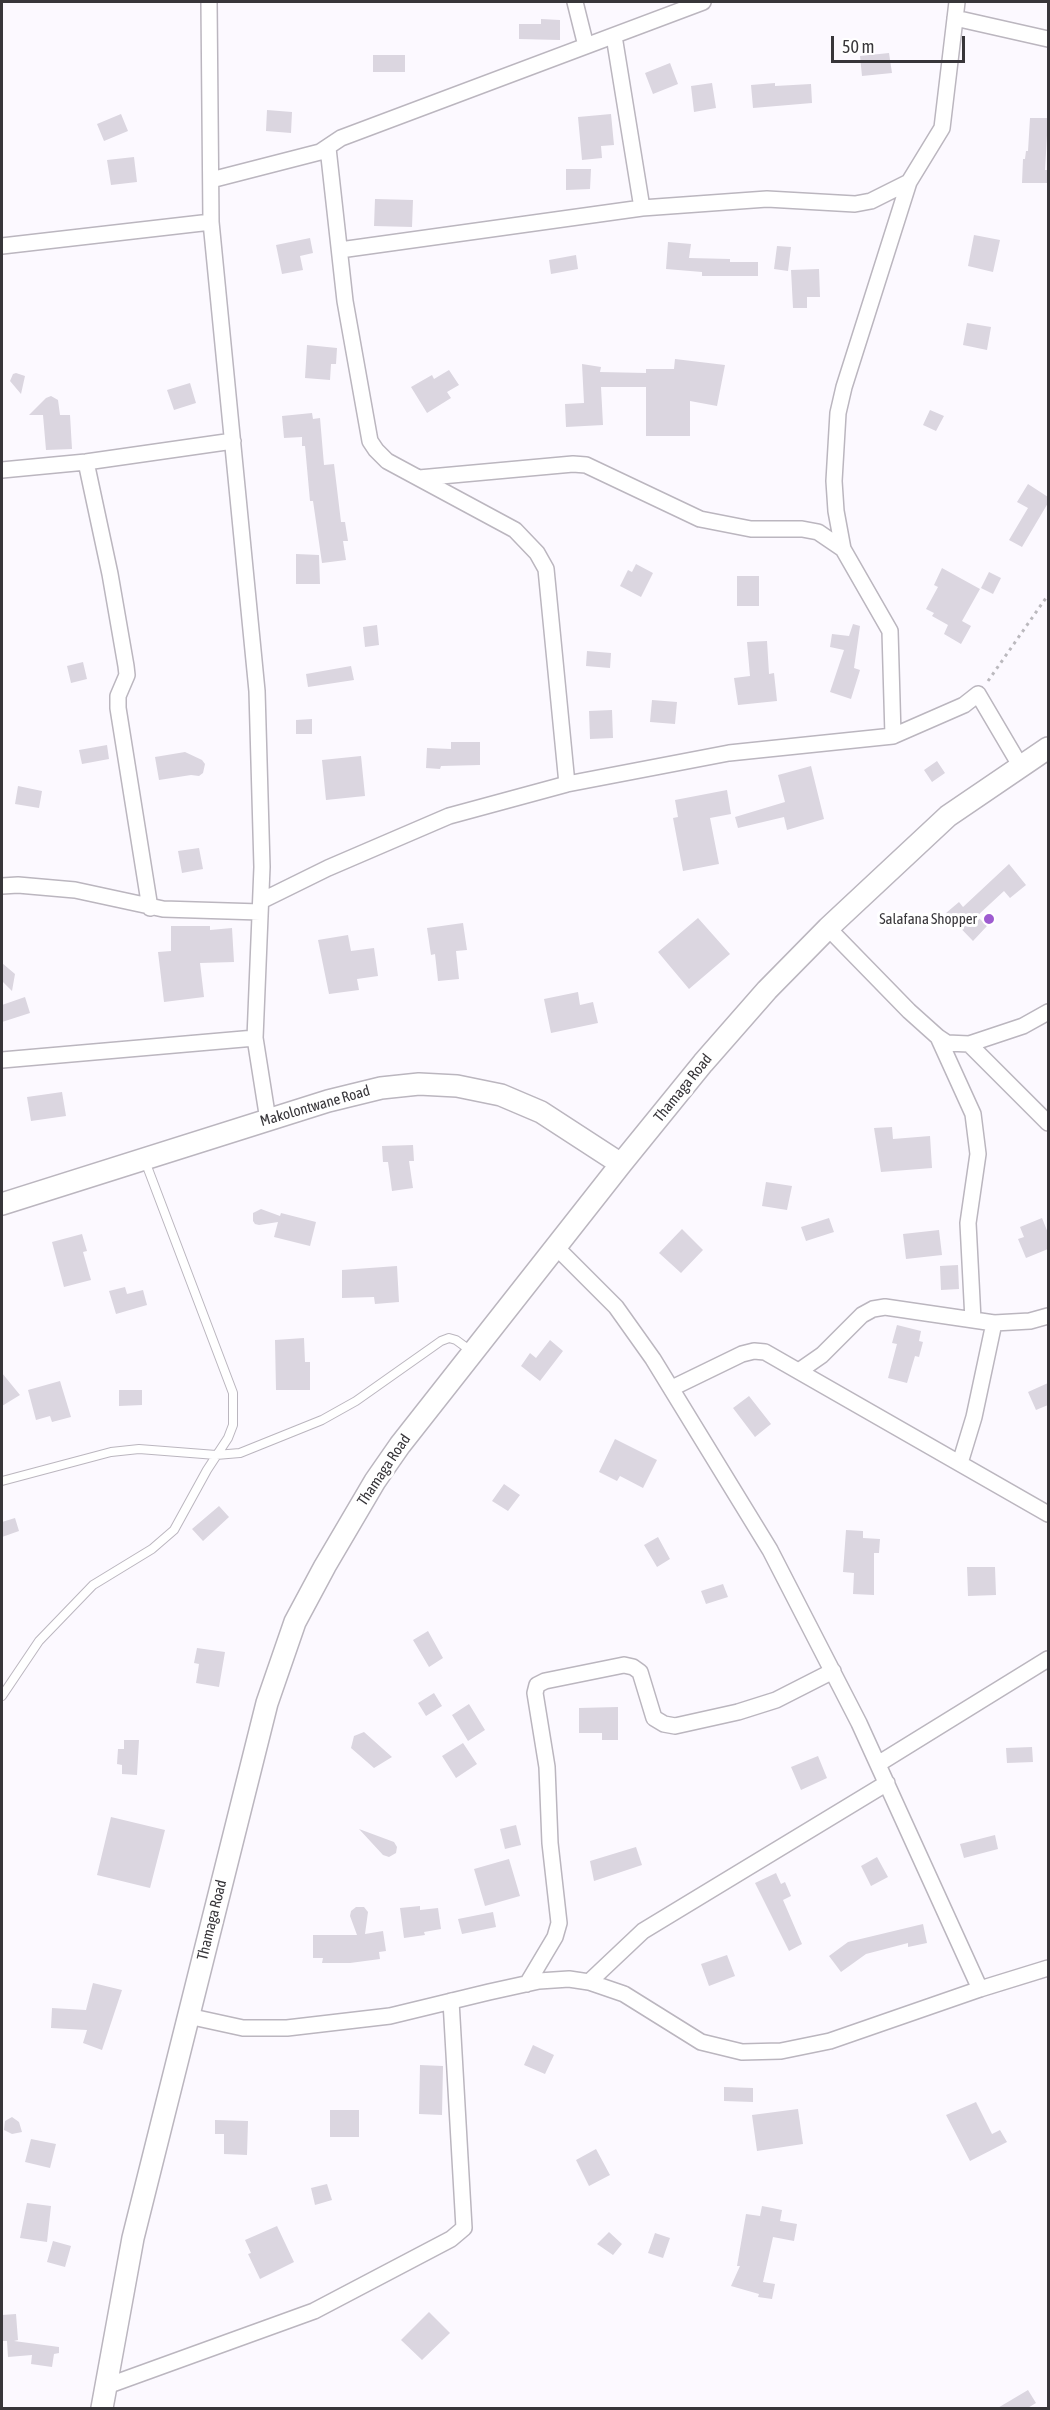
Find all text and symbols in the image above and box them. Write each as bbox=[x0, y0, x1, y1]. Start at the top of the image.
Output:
scale bar bbox=[834, 24, 968, 62]
text: 50 m bbox=[842, 36, 874, 57]
place label: Salafana Shopper bbox=[879, 910, 977, 928]
marker: Salafana Shopper bbox=[982, 912, 996, 926]
street label: Thamaga Road bbox=[650, 1050, 716, 1126]
street label: Makolontwane Road bbox=[258, 1082, 372, 1130]
street label: Thamaga Road bbox=[354, 1431, 414, 1509]
street label: Thamaga Road bbox=[193, 1878, 231, 1962]

